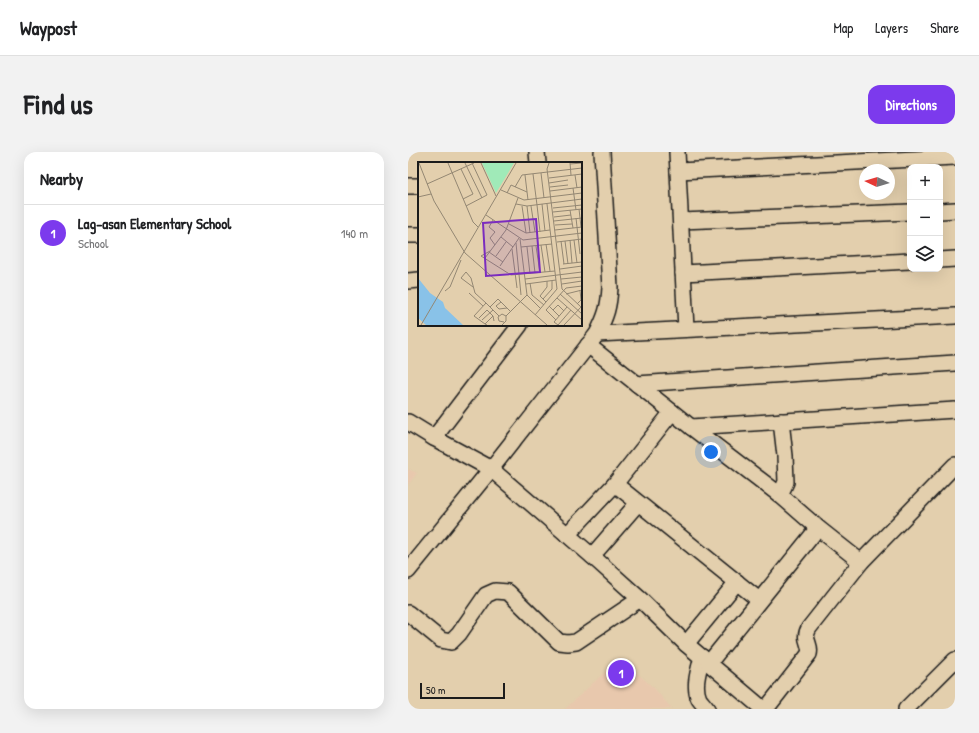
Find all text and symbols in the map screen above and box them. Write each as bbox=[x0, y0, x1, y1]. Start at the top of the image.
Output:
text: Waypost bbox=[20, 15, 77, 41]
text: Map bbox=[833, 18, 853, 37]
text: Layers bbox=[875, 18, 908, 37]
text: Share bbox=[930, 18, 959, 37]
text: Find us bbox=[24, 85, 93, 123]
button: Directions bbox=[868, 85, 955, 124]
inset map bbox=[418, 162, 582, 326]
north arrow bbox=[859, 164, 895, 200]
map controls bbox=[907, 164, 943, 272]
button: + bbox=[907, 164, 943, 200]
text: Nearby bbox=[40, 167, 83, 190]
button: − bbox=[907, 200, 943, 236]
text: Lag-asan Elementary School bbox=[78, 213, 231, 234]
text: 1 bbox=[51, 224, 55, 242]
text: 140 m bbox=[341, 224, 368, 242]
text: School bbox=[78, 234, 108, 252]
button: layers bbox=[907, 236, 943, 272]
your location bbox=[701, 442, 721, 462]
pin: 1 bbox=[608, 658, 634, 688]
scale bar bbox=[420, 681, 505, 700]
text: 50 m bbox=[426, 683, 446, 697]

